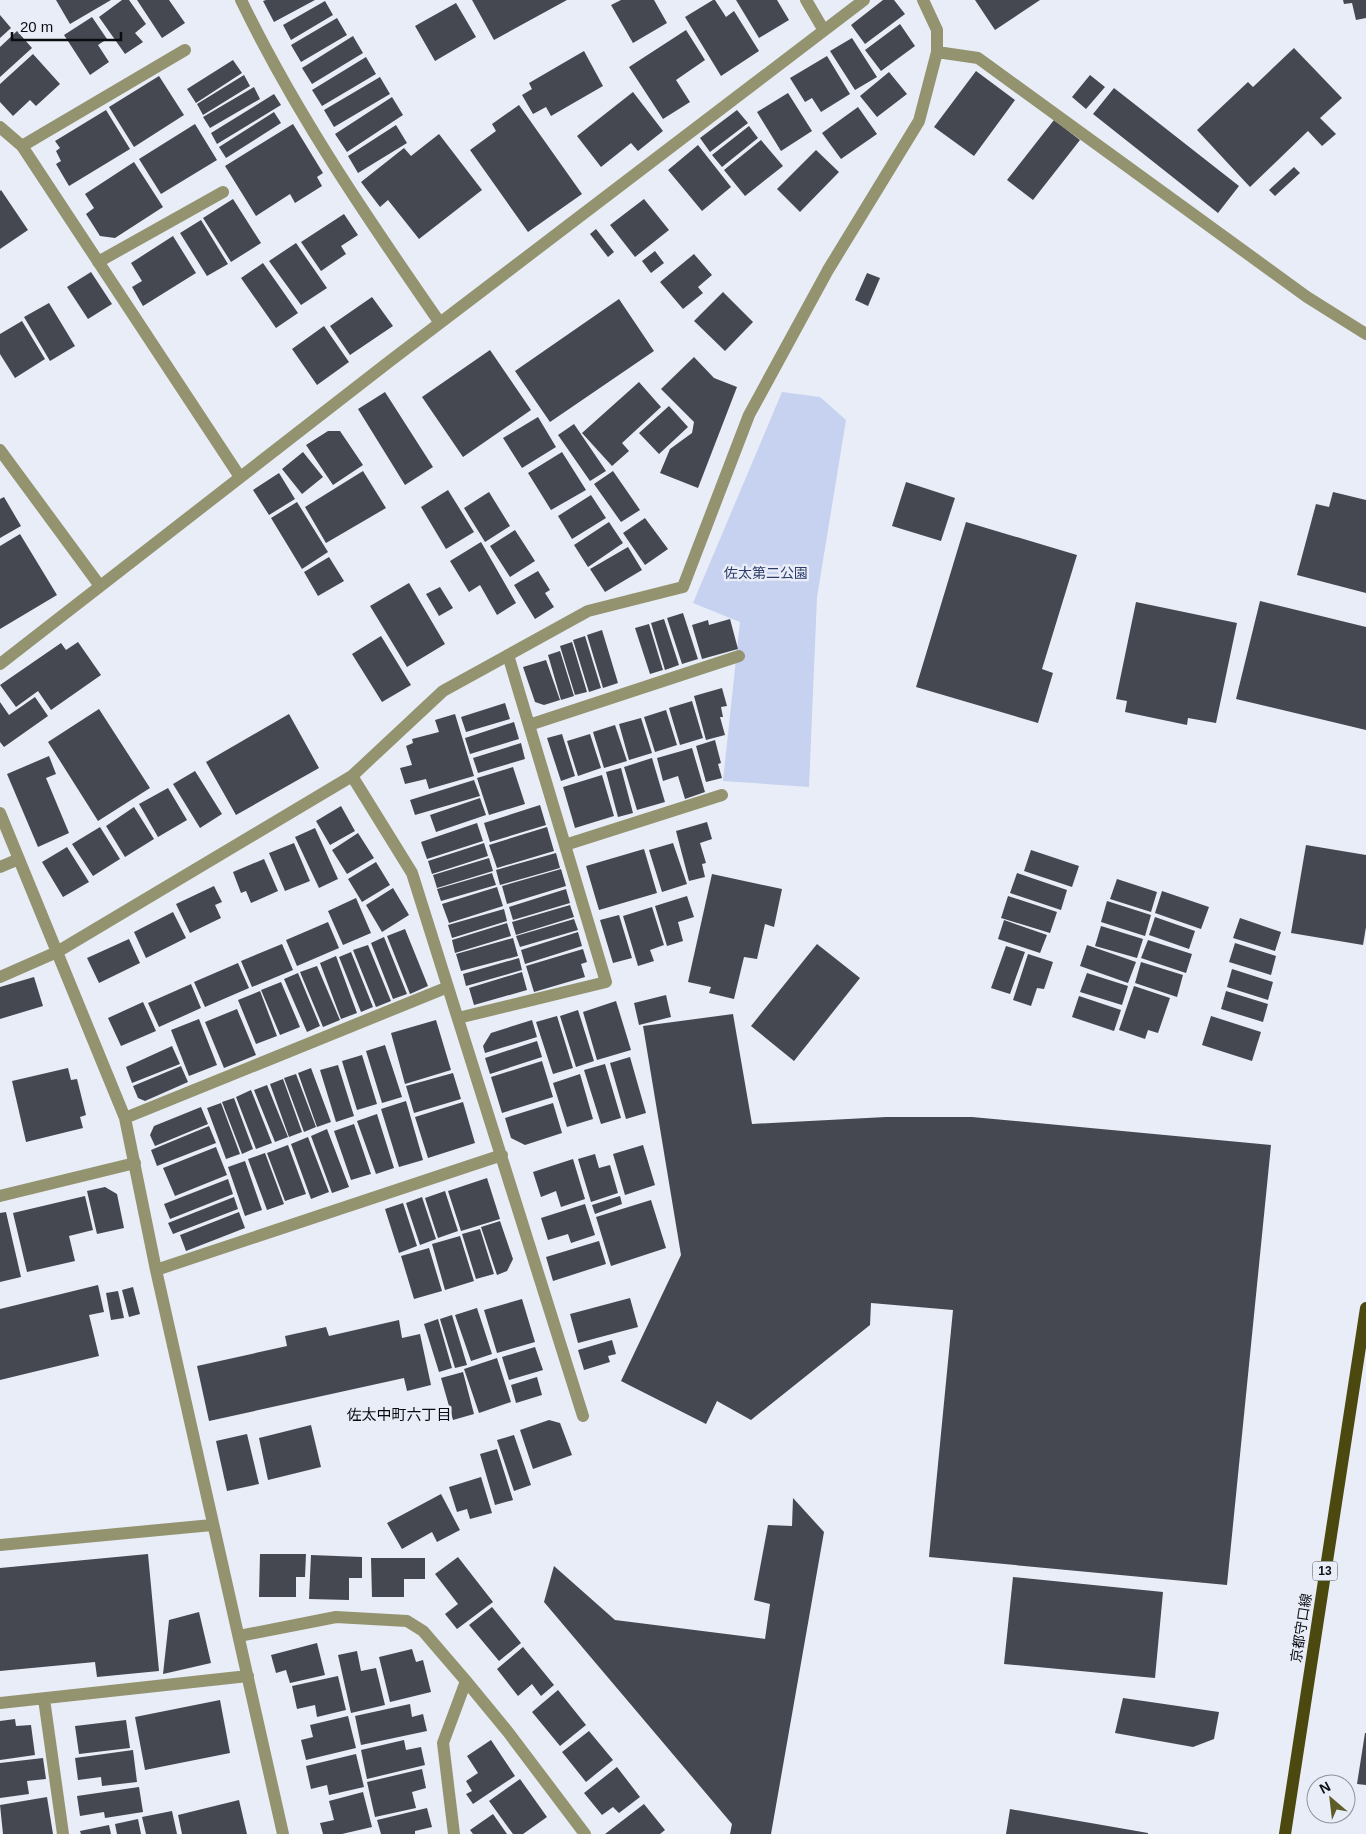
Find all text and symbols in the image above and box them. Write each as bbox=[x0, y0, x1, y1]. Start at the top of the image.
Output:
scale bar bbox=[12, 10, 121, 42]
text: 20 m bbox=[20, 18, 53, 35]
park label: 佐太第二公園 bbox=[724, 565, 808, 581]
district label: 佐太中町六丁目 bbox=[346, 1406, 452, 1423]
road number: 13 bbox=[1312, 1562, 1338, 1580]
street label: 京都守口線 bbox=[1288, 1592, 1314, 1664]
north arrow bbox=[1306, 1774, 1356, 1824]
text: N bbox=[1317, 1778, 1333, 1797]

